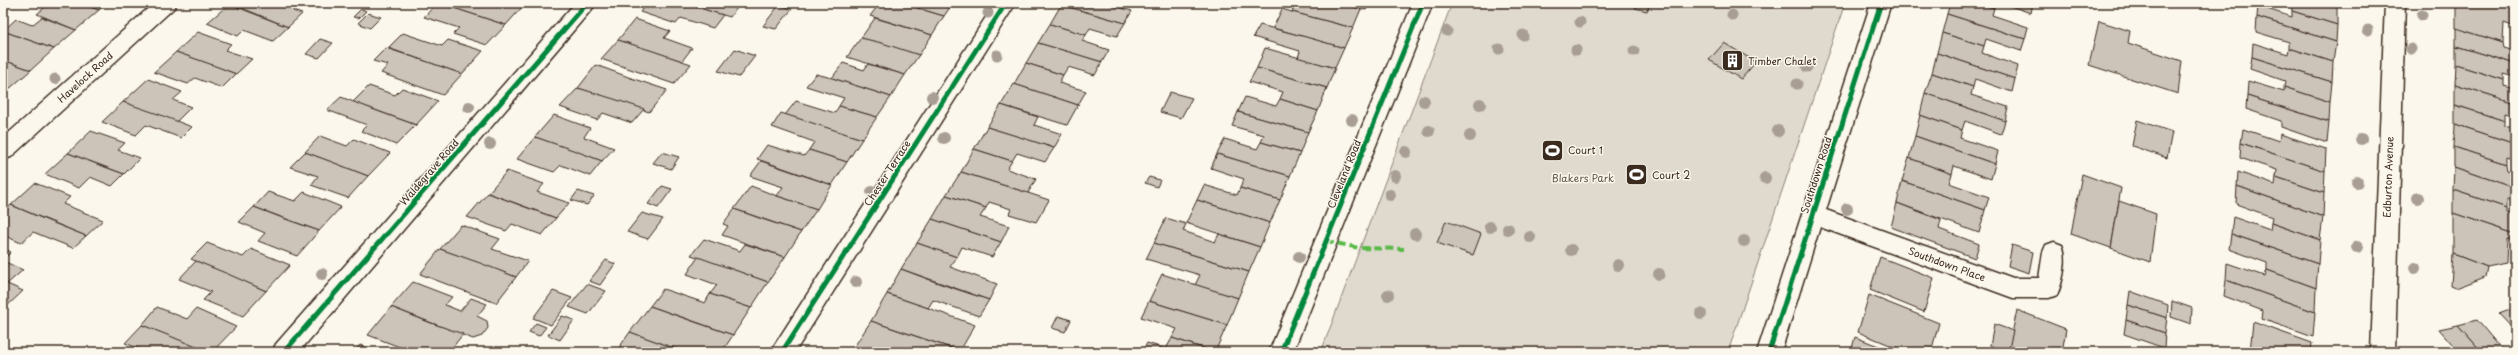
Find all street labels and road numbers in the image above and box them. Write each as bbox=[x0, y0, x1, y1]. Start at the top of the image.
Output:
street label: Havelock Road bbox=[54, 47, 116, 106]
street label: Southdown Road bbox=[1796, 134, 1835, 215]
street label: Waldegrave Road bbox=[396, 135, 462, 208]
street label: Edburton Avenue bbox=[2379, 136, 2396, 218]
street label: Chester Terrace bbox=[860, 137, 914, 209]
street label: Cleveland Road bbox=[1323, 137, 1364, 210]
street label: Southdown Place bbox=[1906, 243, 1988, 284]

